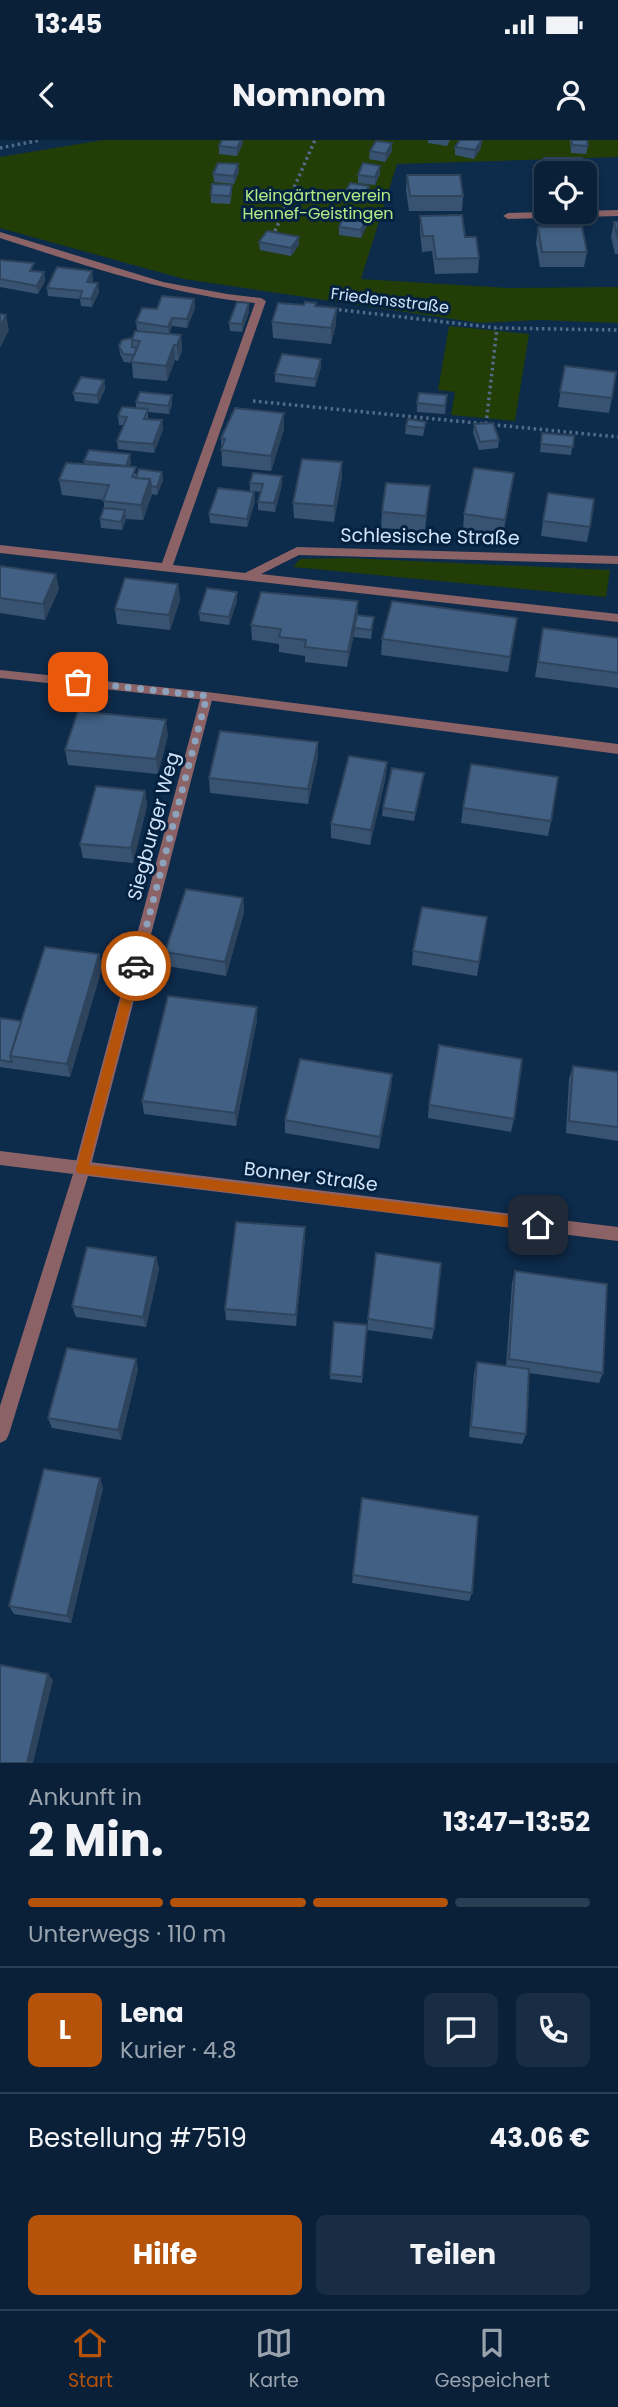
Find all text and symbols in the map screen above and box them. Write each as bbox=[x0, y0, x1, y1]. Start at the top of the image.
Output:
text: 13:45 bbox=[35, 6, 102, 42]
text: Nomnom bbox=[232, 72, 386, 117]
icon: back bbox=[28, 76, 66, 114]
icon: person bbox=[552, 76, 590, 114]
map controls bbox=[534, 161, 597, 224]
button: locate bbox=[534, 161, 597, 224]
park label: Kleingärtnerverein Hennef-Geistingen bbox=[242, 184, 394, 225]
street label: Friedensstraße bbox=[329, 282, 450, 319]
street label: Schlesische Straße bbox=[340, 521, 520, 552]
pin bbox=[48, 652, 108, 712]
icon: bag bbox=[59, 663, 97, 701]
street label: Siegburger Weg bbox=[121, 749, 186, 903]
courier bbox=[101, 931, 171, 1001]
icon: car bbox=[117, 947, 155, 985]
street label: Bonner Straße bbox=[242, 1155, 379, 1198]
pin bbox=[508, 1195, 568, 1255]
icon: home bbox=[519, 1206, 557, 1244]
text: Ankunft in bbox=[28, 1781, 142, 1813]
text: 13:47–13:52 bbox=[443, 1804, 590, 1840]
text: 2 Min. bbox=[28, 1808, 164, 1872]
text: Unterwegs · 110 m bbox=[28, 1918, 226, 1950]
button: chat bbox=[424, 1993, 498, 2067]
button: phone bbox=[516, 1993, 590, 2067]
text: Lena bbox=[120, 1995, 184, 2031]
text: L bbox=[59, 2012, 71, 2048]
text: Kurier · 4.8 bbox=[120, 2034, 237, 2066]
text: Bestellung #7519 bbox=[28, 2120, 247, 2156]
text: 43.06 € bbox=[490, 2120, 590, 2156]
button: Hilfe bbox=[28, 2215, 302, 2295]
button: Teilen bbox=[316, 2215, 590, 2295]
tab: Start bbox=[68, 2324, 113, 2395]
tab: Karte bbox=[249, 2324, 299, 2395]
tab: Gespeichert bbox=[435, 2324, 550, 2395]

